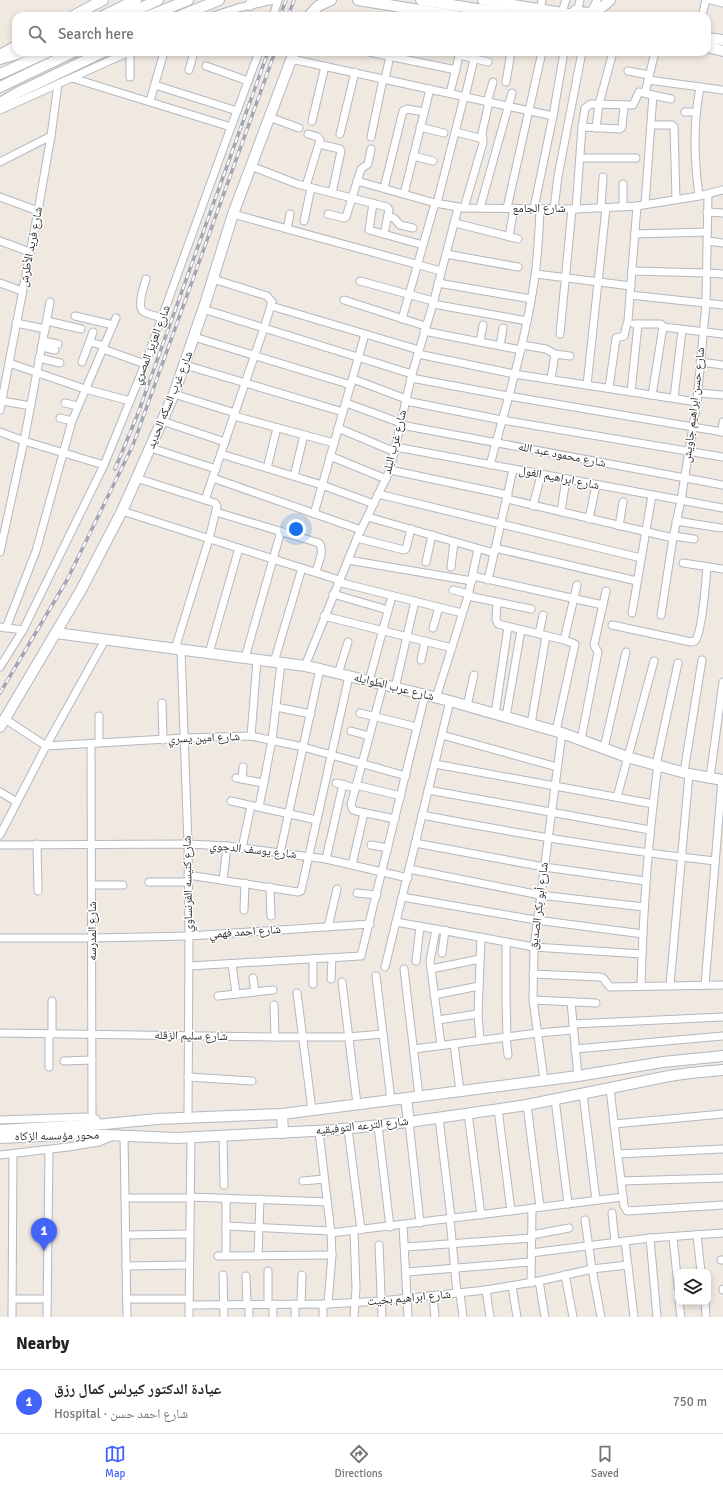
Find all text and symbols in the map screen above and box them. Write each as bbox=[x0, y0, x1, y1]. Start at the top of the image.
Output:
search box bbox=[12, 12, 711, 56]
icon: search bbox=[26, 23, 48, 45]
text: Search here bbox=[58, 25, 134, 43]
street label: شارع الجامع bbox=[512, 201, 566, 216]
street label: شارع فريد الأطرش bbox=[16, 205, 46, 289]
street label: شارع العزيز المصري bbox=[130, 303, 176, 388]
street label: شارع حسن ابراهيم جاويش bbox=[679, 346, 709, 464]
street label: شارع غرب السكه الحديد bbox=[144, 349, 196, 451]
street label: شارع غرب البلد bbox=[380, 408, 410, 476]
street label: شارع محمود عبد الله bbox=[517, 439, 607, 471]
street label: شارع ابراهيم الغول bbox=[517, 463, 601, 493]
your location bbox=[286, 519, 306, 539]
street label: شارع عرب الطوايله bbox=[352, 670, 436, 704]
street label: شارع امين يسري bbox=[168, 729, 240, 749]
street label: شارع كنيسه الفرنساوي bbox=[180, 835, 198, 932]
street label: شارع يوسف الدجوي bbox=[209, 838, 297, 864]
street label: شارع أبو بكر الصديق bbox=[526, 861, 552, 951]
street label: شارع المدرسه bbox=[85, 901, 100, 961]
street label: شارع احمد فهمي bbox=[209, 922, 282, 944]
street label: شارع سليم الزقله bbox=[154, 1028, 228, 1044]
street label: شارع الترعه التوفيقيه bbox=[315, 1114, 409, 1138]
street label: محور مؤسسه الزكاه bbox=[15, 1128, 99, 1144]
pin: 1 bbox=[31, 1218, 57, 1251]
map controls bbox=[675, 1269, 711, 1305]
button: layers bbox=[675, 1269, 711, 1305]
street label: شارع ابراهيم بخيت bbox=[366, 1287, 452, 1309]
text: Nearby bbox=[16, 1333, 69, 1354]
text: عيادة الدكتور كيرلس كمال رزق bbox=[54, 1380, 222, 1398]
text: 1 bbox=[25, 1394, 33, 1410]
text: 750 m bbox=[673, 1394, 707, 1410]
text: Hospital · شارع احمد حسن bbox=[54, 1406, 188, 1422]
tab: Map bbox=[104, 1443, 126, 1480]
tab: Directions bbox=[335, 1443, 383, 1480]
tab: Saved bbox=[591, 1443, 619, 1480]

